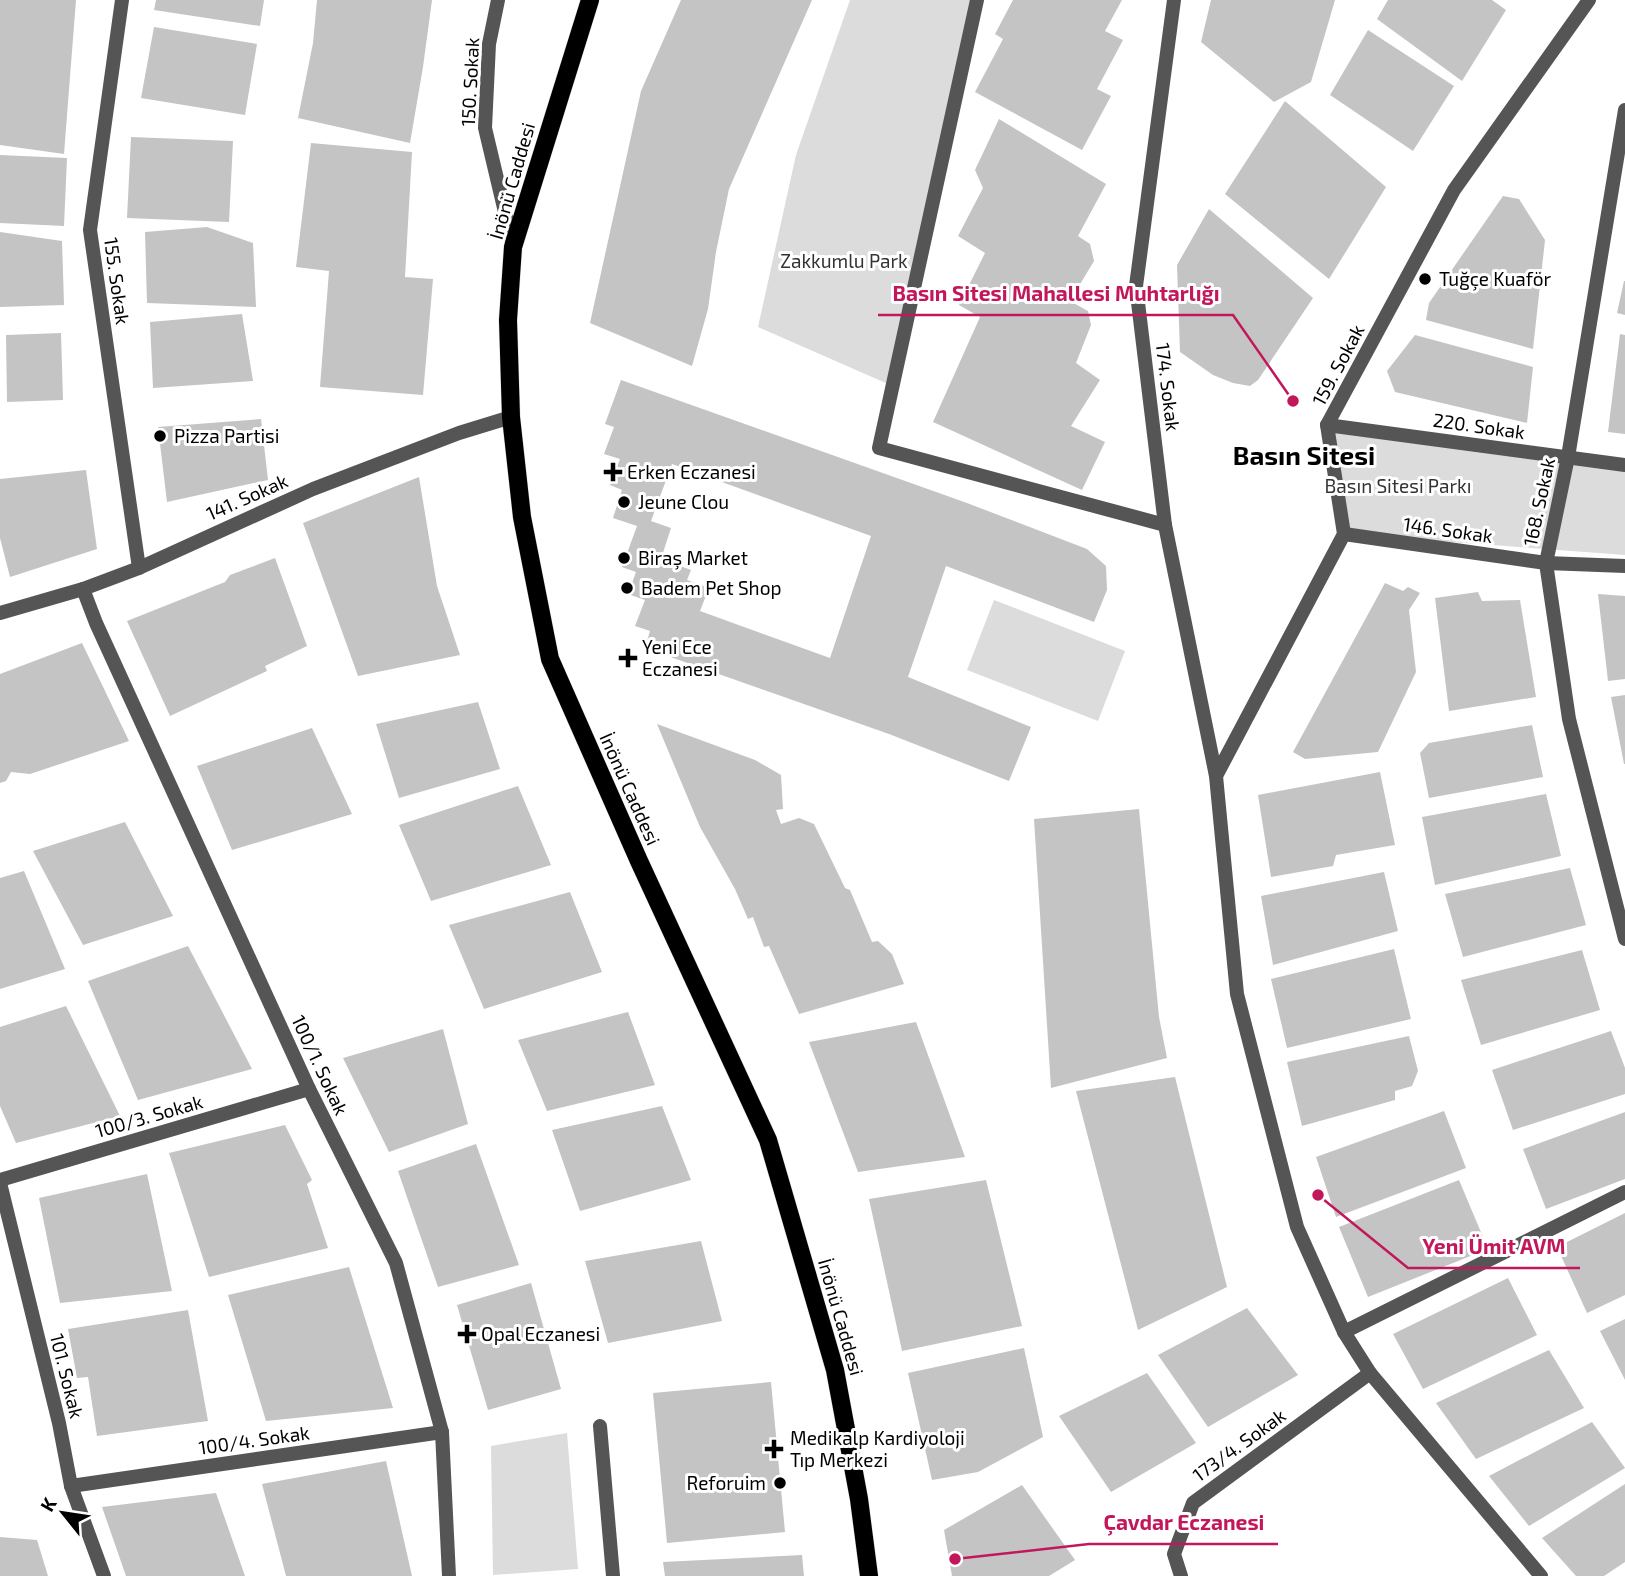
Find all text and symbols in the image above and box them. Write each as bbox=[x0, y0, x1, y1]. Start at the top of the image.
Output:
street label: 150. Sokak bbox=[456, 37, 483, 127]
street label: İnönü Caddesi bbox=[484, 120, 539, 242]
street label: 155. Sokak bbox=[100, 236, 135, 326]
park label: Zakkumlu Park bbox=[780, 249, 908, 272]
place label: Tuğçe Kuaför bbox=[1439, 267, 1552, 291]
marker: Tuğçe Kuaför bbox=[1417, 271, 1433, 287]
callout: Basın Sitesi Mahallesi Muhtarlığı bbox=[878, 273, 1233, 315]
text: Basın Sitesi Mahallesi Muhtarlığı bbox=[892, 280, 1220, 305]
street label: 159. Sokak bbox=[1307, 320, 1369, 409]
street label: 174. Sokak bbox=[1152, 341, 1185, 433]
street label: 220. Sokak bbox=[1432, 408, 1527, 443]
place label: Pizza Partisi bbox=[174, 424, 279, 447]
marker: Pizza Partisi bbox=[152, 428, 168, 444]
district label: Basın Sitesi bbox=[1233, 439, 1375, 470]
street label: 168. Sokak bbox=[1518, 455, 1559, 548]
place label: Erken Eczanesi bbox=[627, 460, 756, 483]
marker: Erken Eczanesi bbox=[605, 464, 621, 480]
street label: 141. Sokak bbox=[203, 468, 291, 525]
park label: Basın Sitesi Parkı bbox=[1325, 474, 1471, 497]
place label: Jeune Clou bbox=[638, 490, 729, 513]
marker: Jeune Clou bbox=[616, 494, 632, 510]
street label: 146. Sokak bbox=[1402, 512, 1495, 547]
place label: Biraş Market bbox=[638, 546, 748, 570]
marker: Biraş Market bbox=[616, 550, 632, 566]
place label: Badem Pet Shop bbox=[641, 576, 781, 599]
marker: Badem Pet Shop bbox=[619, 580, 635, 596]
place label: Yeni Ece Eczanesi bbox=[642, 635, 718, 680]
marker: Yeni Ece Eczanesi bbox=[620, 650, 636, 666]
street label: İnönü Caddesi bbox=[595, 729, 665, 849]
street label: 100/1. Sokak bbox=[287, 1011, 354, 1119]
street label: 100/3. Sokak bbox=[92, 1089, 206, 1142]
callout: Yeni Ümit AVM bbox=[1408, 1226, 1580, 1268]
text: Yeni Ümit AVM bbox=[1422, 1233, 1566, 1258]
street label: İnönü Caddesi bbox=[814, 1256, 869, 1378]
place label: Opal Eczanesi bbox=[481, 1322, 600, 1345]
marker: Opal Eczanesi bbox=[459, 1326, 475, 1342]
street label: 101. Sokak bbox=[46, 1331, 89, 1421]
street label: 173/4. Sokak bbox=[1188, 1403, 1290, 1486]
street label: 100/4. Sokak bbox=[197, 1420, 311, 1459]
place label: Medikalp Kardiyoloji Tıp Merkezi bbox=[790, 1426, 965, 1471]
marker: Medikalp Kardiyoloji Tıp Merkezi bbox=[764, 1439, 784, 1459]
place label: Reforuim bbox=[686, 1471, 766, 1494]
marker: Reforuim bbox=[772, 1475, 788, 1491]
north arrow bbox=[28, 1478, 98, 1548]
text: K bbox=[35, 1493, 61, 1515]
callout: Çavdar Eczanesi bbox=[1089, 1502, 1278, 1544]
text: Çavdar Eczanesi bbox=[1104, 1509, 1264, 1536]

